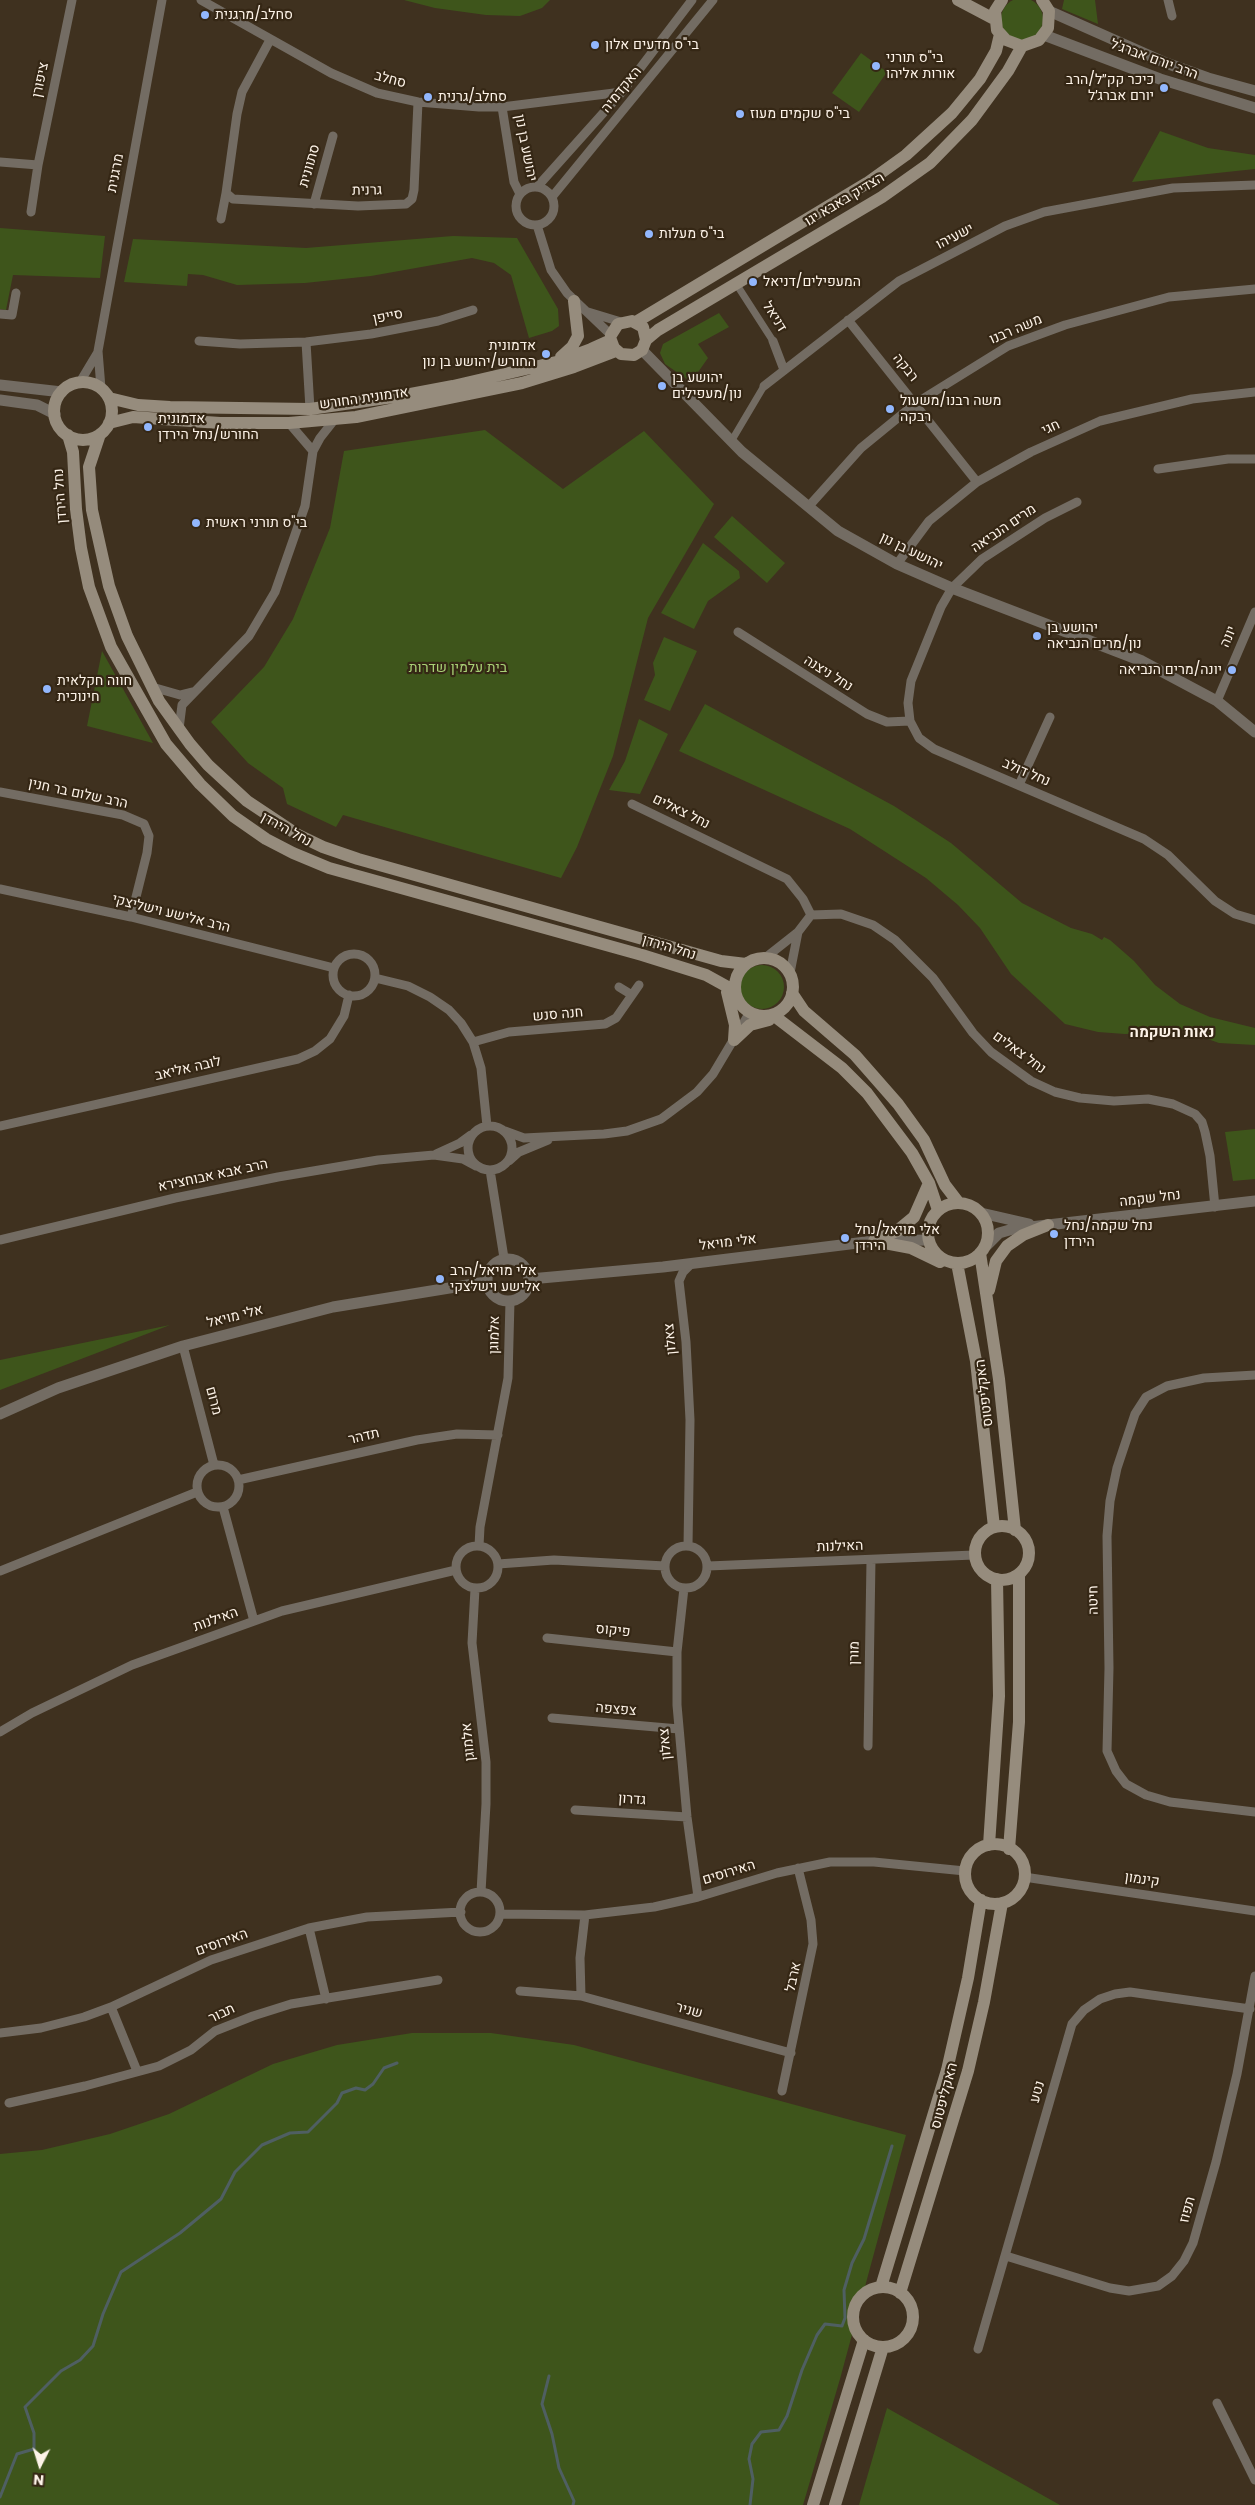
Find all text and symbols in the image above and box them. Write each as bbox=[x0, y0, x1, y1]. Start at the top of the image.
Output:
place label: סחלב/מרגנית bbox=[215, 7, 293, 23]
marker: סחלב/מרגנית bbox=[199, 9, 211, 21]
street label: הרב יורם אברג'ל bbox=[1108, 36, 1200, 84]
place label: בי"ס מדעים אלון bbox=[605, 37, 699, 53]
marker: בי"ס מדעים אלון bbox=[589, 39, 601, 51]
place label: בי"ס תורני אורות אליהו bbox=[886, 50, 955, 82]
marker: בי"ס תורני אורות אליהו bbox=[870, 60, 882, 72]
street label: ציפורן bbox=[29, 61, 53, 99]
street label: האקדמיה bbox=[598, 64, 646, 116]
street label: סחלב bbox=[372, 68, 408, 92]
place label: כיכר קק״ל/הרב יורם אברג׳ל bbox=[1066, 72, 1154, 104]
marker: כיכר קק״ל/הרב יורם אברג׳ל bbox=[1158, 82, 1170, 94]
place label: סחלב/גרנית bbox=[438, 89, 507, 105]
marker: סחלב/גרנית bbox=[422, 91, 434, 103]
place label: בי"ס שקמים מעוז bbox=[750, 106, 850, 122]
marker: בי"ס שקמים מעוז bbox=[734, 108, 746, 120]
street label: יהושע בן נון bbox=[510, 113, 540, 183]
street label: סתוונית bbox=[296, 143, 324, 189]
street label: מרגנית bbox=[104, 152, 128, 194]
street label: הצדיק באבא יגו bbox=[802, 170, 888, 230]
street label: גרנית bbox=[352, 182, 382, 200]
street label: ישעיהו bbox=[933, 220, 977, 254]
place label: בי"ס מעלות bbox=[659, 226, 724, 242]
marker: בי"ס מעלות bbox=[643, 228, 655, 240]
place label: המעפילים/דניאל bbox=[763, 274, 861, 290]
marker: המעפילים/דניאל bbox=[747, 276, 759, 288]
street label: דניאל bbox=[758, 299, 790, 335]
street label: סייפן bbox=[372, 306, 404, 328]
street label: משה רבנו bbox=[987, 311, 1045, 349]
place label: אדמונית החורש/יהושע בן נון bbox=[423, 338, 536, 371]
marker: אדמונית החורש/יהושע בן נון bbox=[540, 348, 552, 360]
street label: רבקה bbox=[889, 351, 921, 385]
place label: יהושע בן נון/מעפילים bbox=[672, 370, 742, 402]
marker: יהושע בן נון/מעפילים bbox=[656, 380, 668, 392]
street label: אדמונית החורש bbox=[318, 384, 410, 414]
place label: משה רבנו/משעול רבקה bbox=[900, 393, 1001, 426]
marker: משה רבנו/משעול רבקה bbox=[884, 403, 896, 415]
place label: אדמונית החורש/נחל הירדן bbox=[158, 411, 259, 444]
street label: חגי bbox=[1039, 417, 1063, 439]
marker: אדמונית החורש/נחל הירדן bbox=[142, 421, 154, 433]
street label: נחל הירדן bbox=[51, 468, 71, 524]
street label: מרים הנביאה bbox=[968, 501, 1040, 557]
place label: בי"ס תורני ראשית bbox=[206, 515, 307, 531]
marker: בי"ס תורני ראשית bbox=[190, 517, 202, 529]
street label: יהושע בן נון bbox=[877, 530, 945, 574]
place label: יהושע בן נון/מרים הנביאה bbox=[1047, 620, 1142, 652]
street label: יונה bbox=[1217, 624, 1241, 650]
marker: יהושע בן נון/מרים הנביאה bbox=[1031, 630, 1043, 642]
street label: נחל ניצנה bbox=[800, 652, 856, 696]
park label: בית עלמין שדרות bbox=[409, 660, 507, 676]
place label: יונה/מרים הנביאה bbox=[1119, 662, 1222, 678]
marker: יונה/מרים הנביאה bbox=[1226, 664, 1238, 676]
place label: חווה חקלאית חינוכית bbox=[57, 673, 132, 706]
marker: חווה חקלאית חינוכית bbox=[41, 683, 53, 695]
street label: נחל דולב bbox=[999, 755, 1053, 791]
street label: הרב שלום בר חנין bbox=[27, 775, 129, 813]
street label: נחל צאלים bbox=[650, 791, 712, 833]
street label: נחל הירדן bbox=[258, 809, 314, 851]
street label: הרב אלישע וישליצקי bbox=[110, 891, 232, 937]
street label: נחל הירדן bbox=[640, 932, 698, 964]
street label: חנה סנש bbox=[532, 1004, 584, 1026]
district label: נאות השקמה bbox=[1130, 1024, 1214, 1042]
street label: נחל צאלים bbox=[989, 1028, 1049, 1078]
street label: לובה אליאב bbox=[153, 1053, 223, 1085]
street label: הרב אבא אבוחצירא bbox=[156, 1156, 270, 1196]
street label: נחל שקמה bbox=[1118, 1187, 1182, 1211]
place label: נחל שקמה/נחל הירדן bbox=[1064, 1218, 1153, 1250]
place label: אלי מויאל/נחל הירדן bbox=[855, 1222, 940, 1254]
marker: נחל שקמה/נחל הירדן bbox=[1048, 1228, 1060, 1240]
street label: אלי מויאל bbox=[698, 1231, 758, 1255]
marker: אלי מויאל/נחל הירדן bbox=[839, 1232, 851, 1244]
place label: אלי מויאל/הרב אלישע וישלצקי bbox=[450, 1263, 541, 1295]
marker: אלי מויאל/הרב אלישע וישלצקי bbox=[434, 1273, 446, 1285]
street label: אלי מויאל bbox=[205, 1302, 265, 1332]
street label: אלמוגן bbox=[486, 1316, 504, 1354]
street label: צאלון bbox=[661, 1322, 681, 1356]
street label: האקליפטוס bbox=[973, 1358, 997, 1428]
street label: מרום bbox=[201, 1385, 225, 1417]
street label: תדהר bbox=[347, 1425, 381, 1449]
street label: האילנות bbox=[816, 1538, 864, 1556]
street label: חיטה bbox=[1085, 1585, 1103, 1615]
street label: האילנות bbox=[191, 1604, 241, 1636]
street label: פיקוס bbox=[595, 1621, 631, 1641]
street label: מורן bbox=[846, 1641, 864, 1665]
street label: צפצפה bbox=[595, 1700, 637, 1720]
street label: אלמוגן bbox=[459, 1722, 479, 1762]
street label: צאלון bbox=[656, 1727, 676, 1761]
street label: גדרון bbox=[618, 1791, 646, 1809]
street label: האירוסים bbox=[700, 1857, 758, 1889]
street label: קינמון bbox=[1123, 1869, 1161, 1891]
street label: האירוסים bbox=[194, 1926, 250, 1960]
street label: ארבל bbox=[783, 1960, 805, 1994]
street label: שניר bbox=[674, 1999, 704, 2023]
street label: תבור bbox=[206, 2001, 238, 2027]
street label: האקליפטוס bbox=[928, 2061, 962, 2131]
street label: נטע bbox=[1027, 2079, 1049, 2105]
street label: תפוז bbox=[1176, 2195, 1200, 2225]
north arrow bbox=[15, 2440, 65, 2490]
text: N bbox=[33, 2470, 45, 2490]

